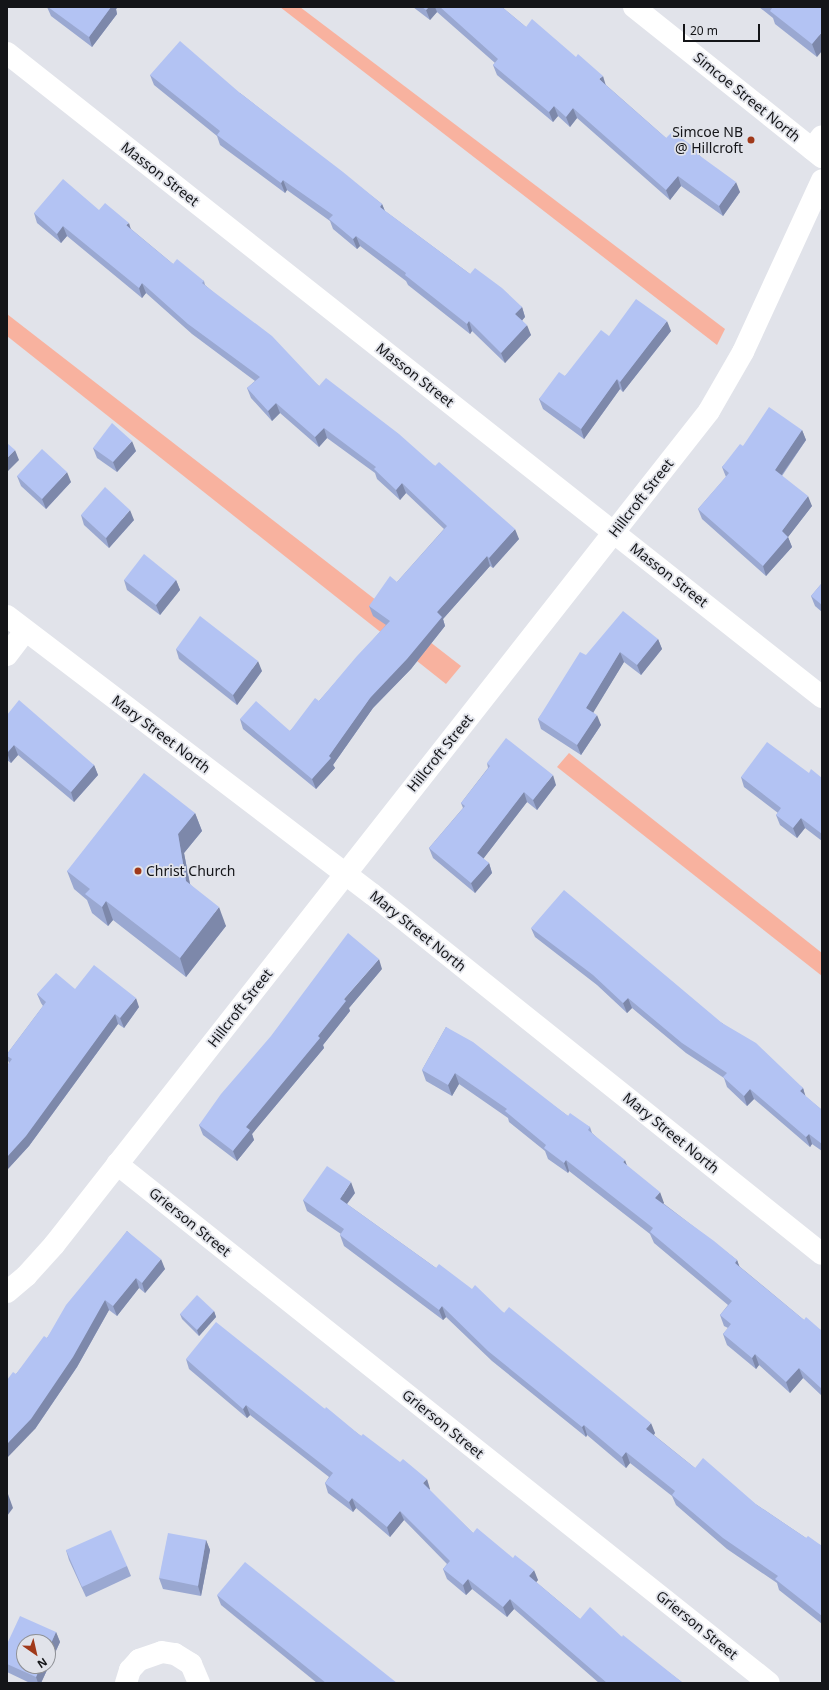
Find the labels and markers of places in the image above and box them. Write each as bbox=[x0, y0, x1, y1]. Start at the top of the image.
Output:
place label: Simcoe NB @ Hillcroft bbox=[672, 124, 743, 156]
marker: Simcoe NB @ Hillcroft bbox=[746, 135, 756, 145]
place label: Christ Church bbox=[146, 863, 235, 879]
marker: Christ Church bbox=[133, 866, 143, 876]

